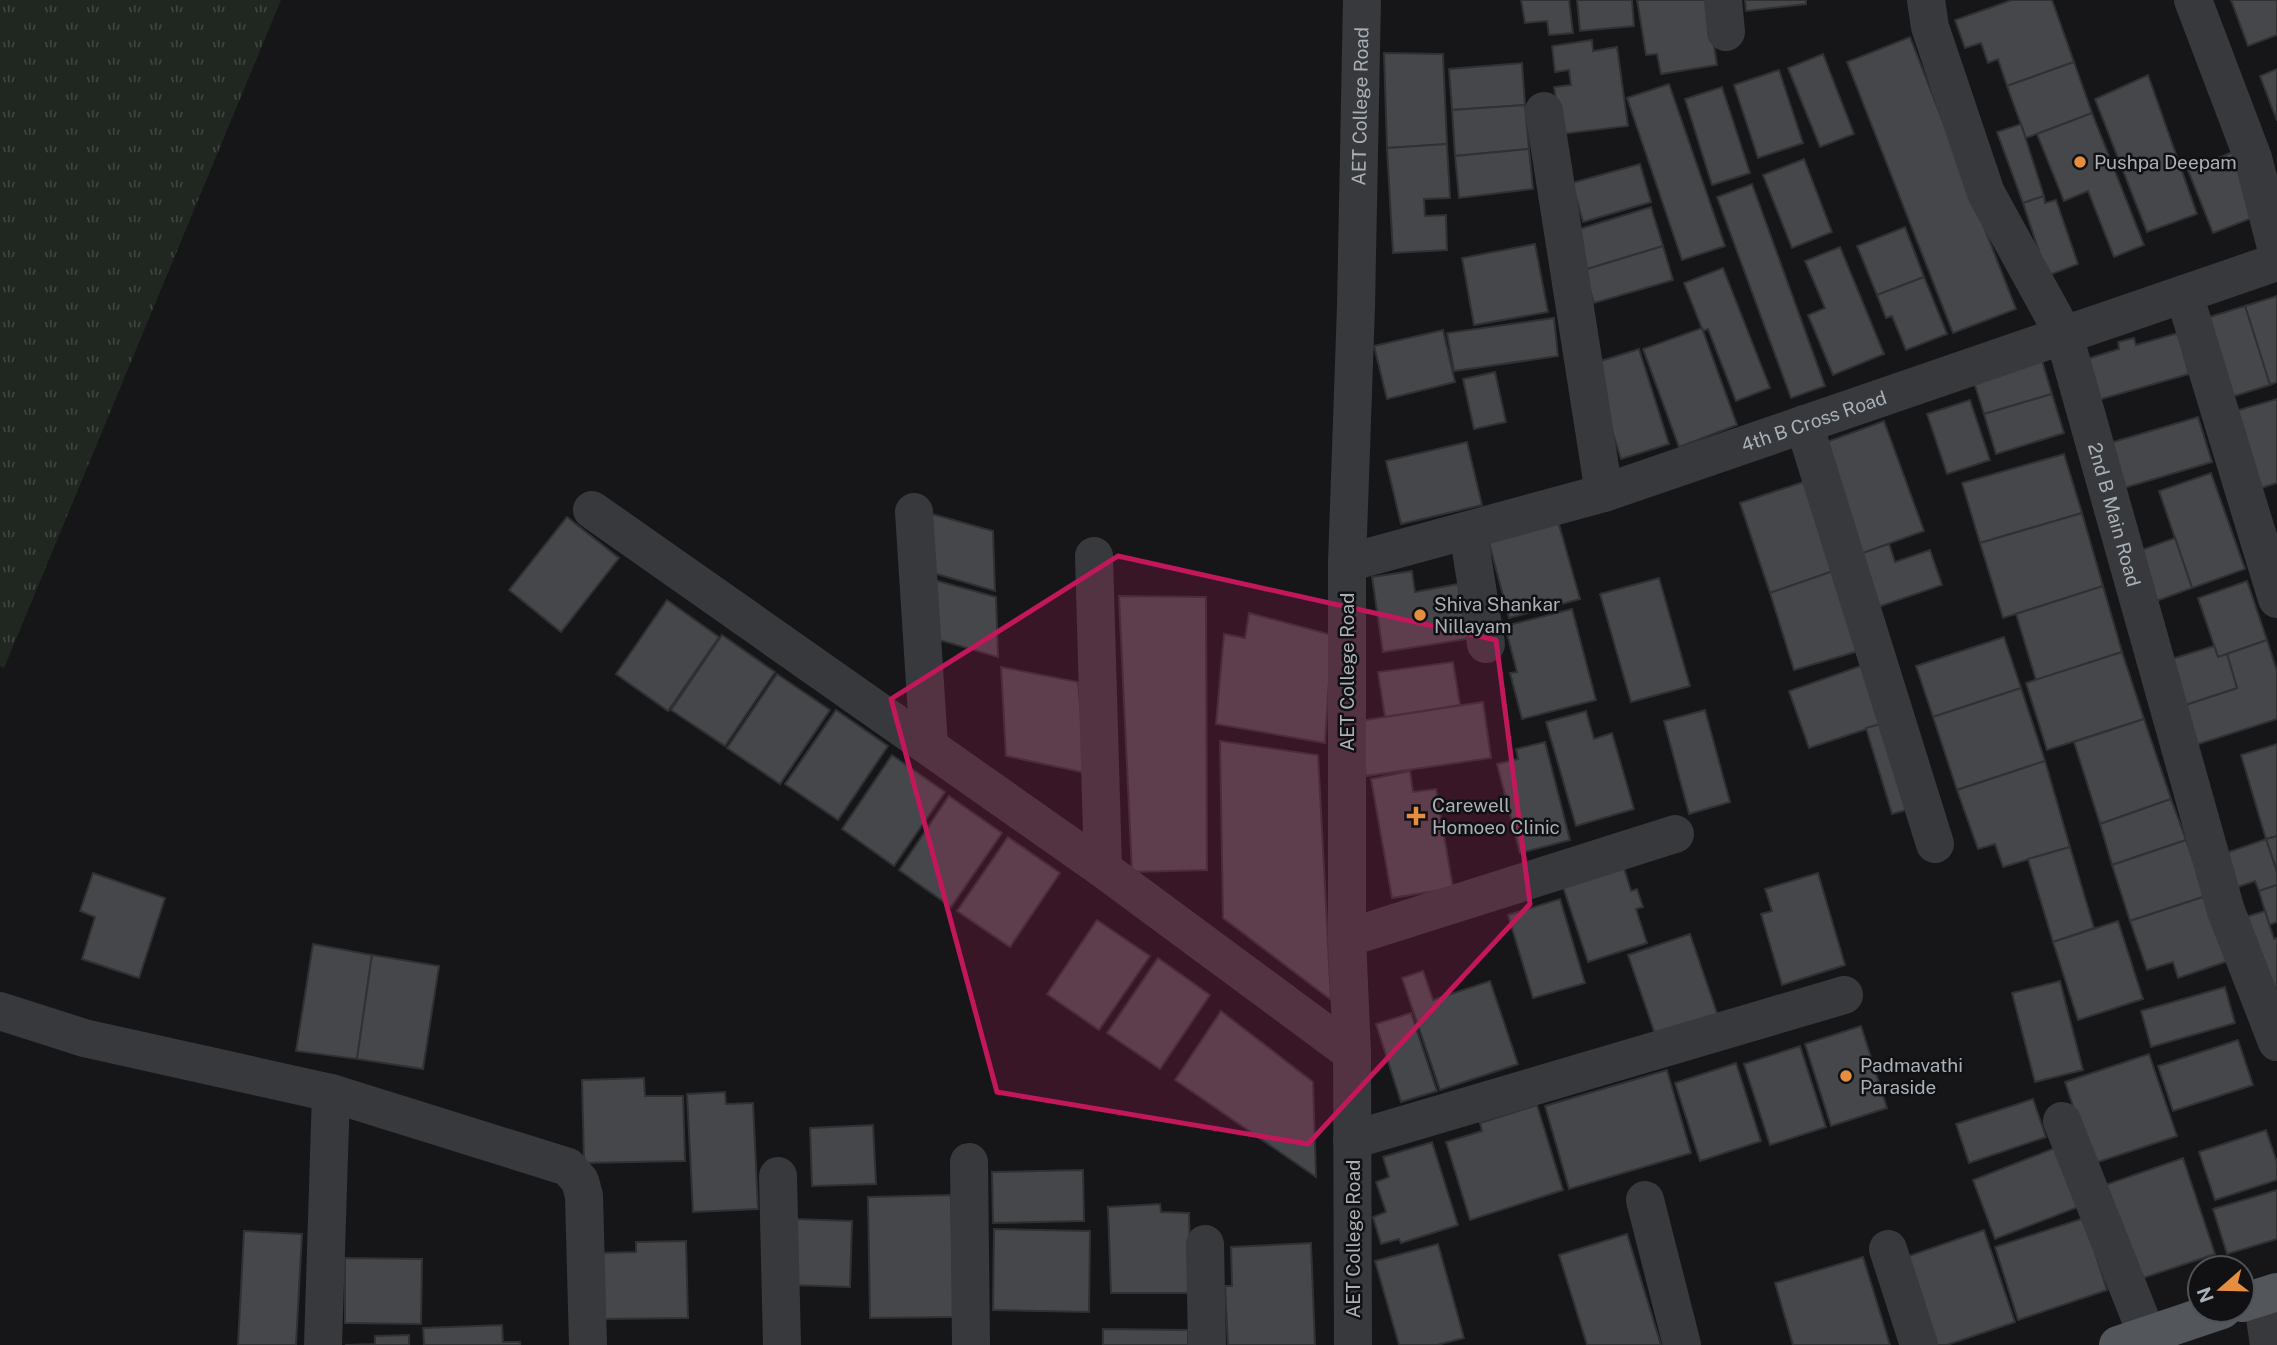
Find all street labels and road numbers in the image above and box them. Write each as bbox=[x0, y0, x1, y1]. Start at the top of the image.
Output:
street label: AET College Road bbox=[1347, 27, 1372, 186]
street label: 4th B Cross Road bbox=[1738, 386, 1889, 456]
street label: 2nd B Main Road bbox=[2084, 440, 2145, 589]
street label: AET College Road bbox=[1336, 593, 1358, 751]
street label: AET College Road bbox=[1342, 1160, 1364, 1318]

